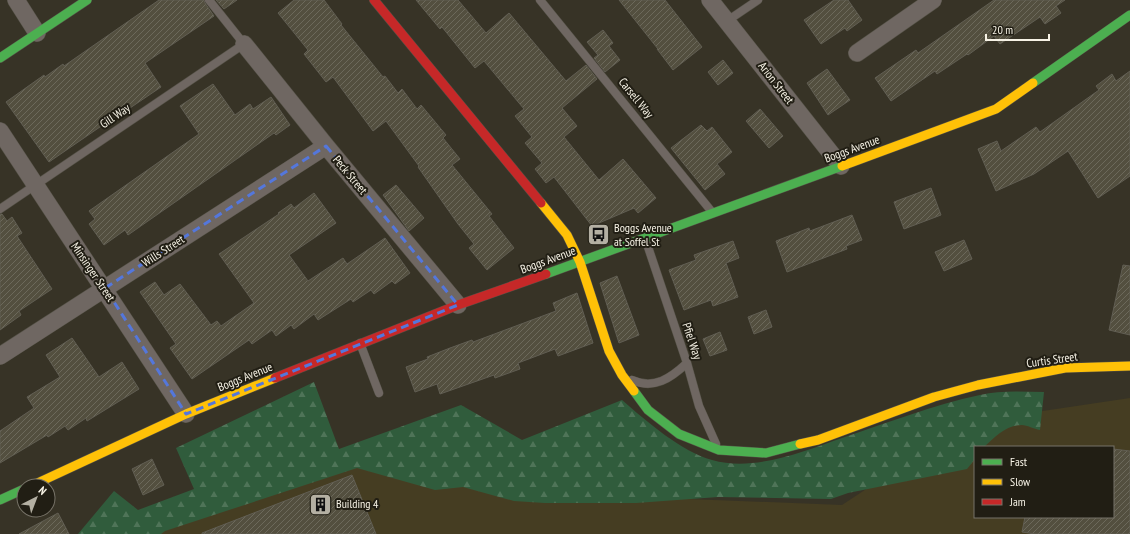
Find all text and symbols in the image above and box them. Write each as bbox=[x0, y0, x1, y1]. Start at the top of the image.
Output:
scale bar bbox=[986, 16, 1049, 42]
text: 20 m bbox=[992, 22, 1013, 37]
street label: Arion Street bbox=[755, 59, 798, 107]
street label: Carsell Way bbox=[616, 75, 657, 121]
street label: Gill Way bbox=[97, 100, 133, 131]
street label: Boggs Avenue bbox=[822, 132, 882, 165]
street label: Peck Street bbox=[330, 152, 371, 198]
place label: Boggs Avenue at Soffel St bbox=[614, 220, 672, 249]
bus stop icon: Boggs Avenue at Soffel St bbox=[586, 222, 612, 248]
street label: Wills Street bbox=[139, 231, 187, 270]
street label: Minsinger Street bbox=[68, 239, 119, 305]
street label: Boggs Avenue bbox=[518, 243, 578, 276]
street label: Pfiel Way bbox=[680, 321, 706, 362]
street label: Curtis Street bbox=[1025, 348, 1079, 371]
street label: Boggs Avenue bbox=[215, 359, 274, 394]
legend bbox=[974, 446, 1114, 518]
text: Fast bbox=[1010, 454, 1028, 469]
text: Slow bbox=[1010, 474, 1031, 489]
north arrow bbox=[16, 478, 56, 518]
text: N bbox=[36, 483, 50, 498]
building icon: Building 4 bbox=[307, 491, 333, 517]
text: Jam bbox=[1009, 494, 1026, 509]
place label: Building 4 bbox=[336, 496, 379, 511]

